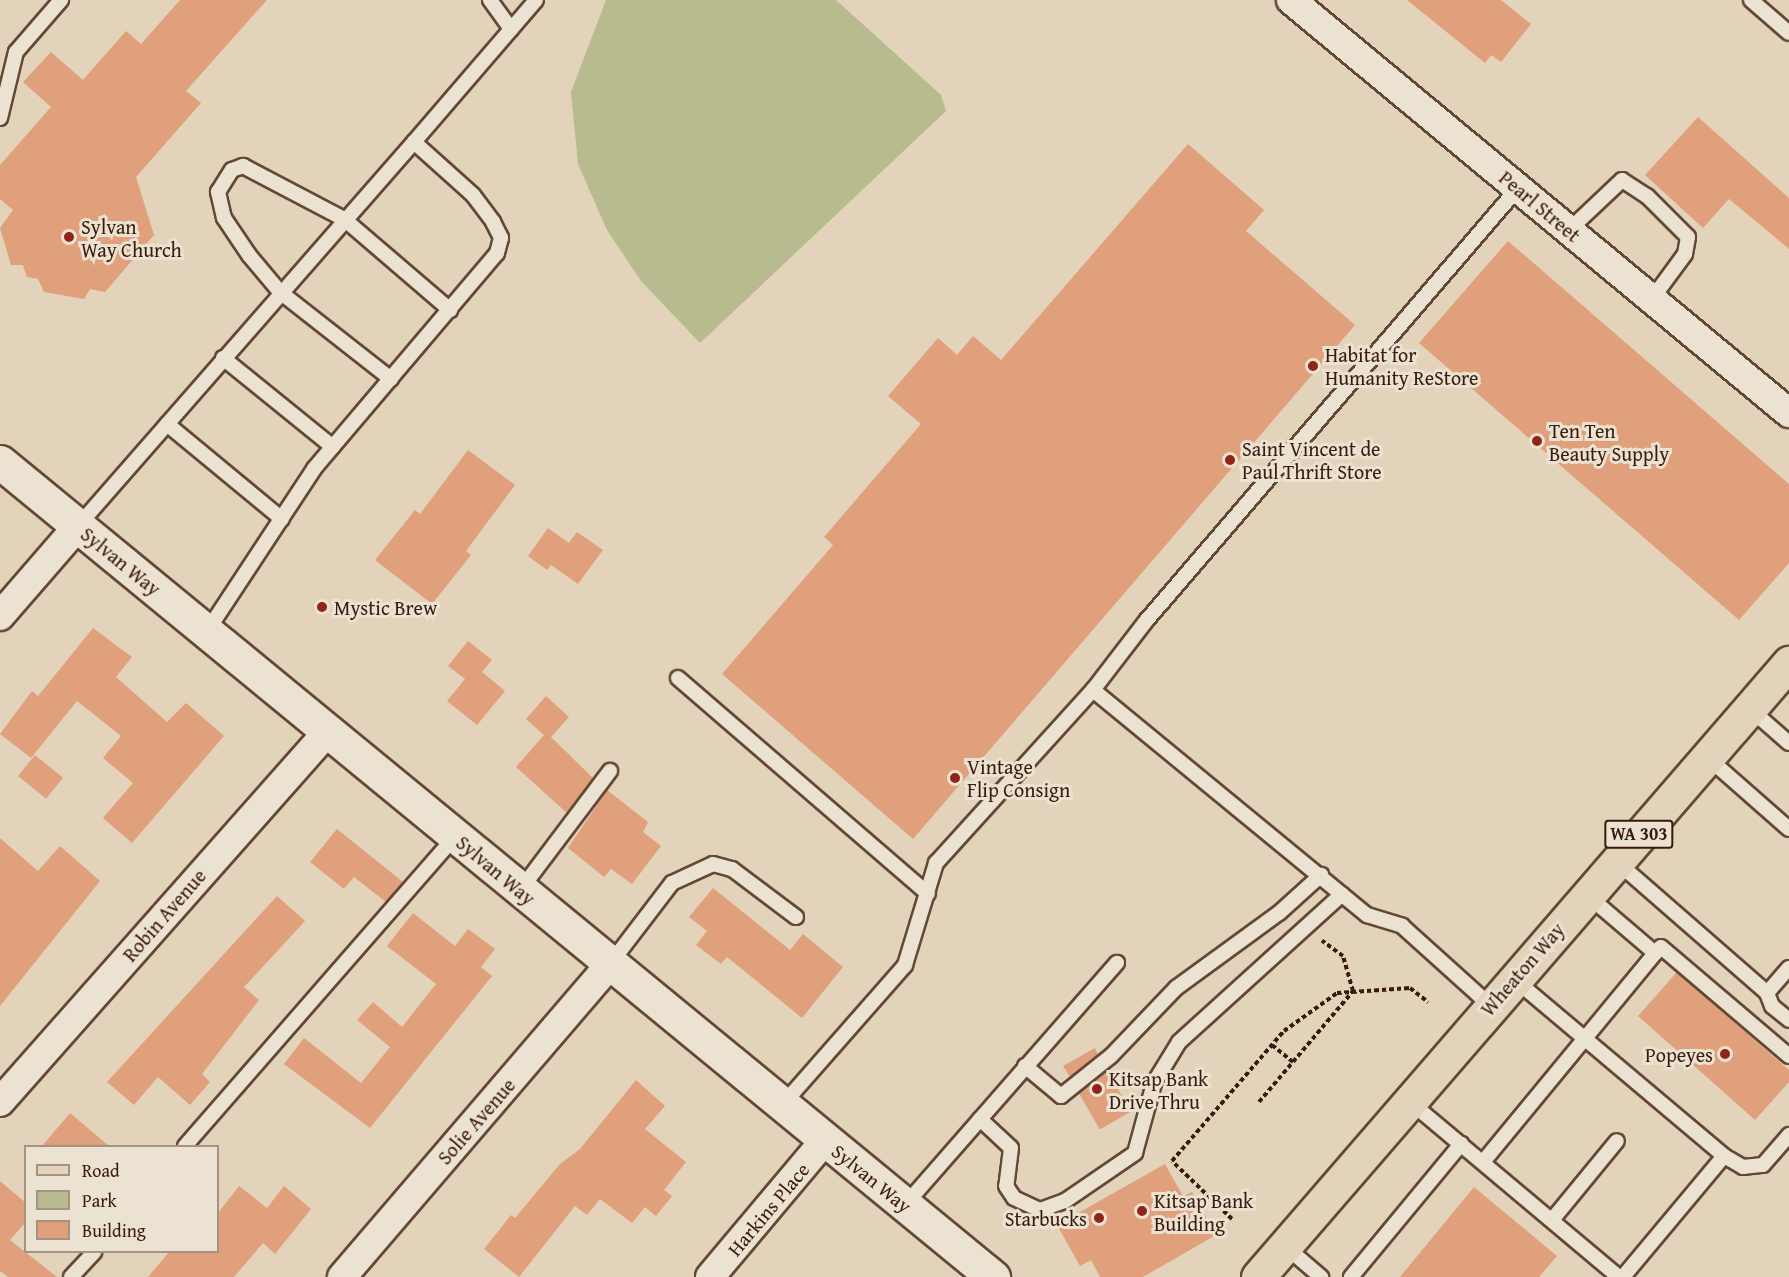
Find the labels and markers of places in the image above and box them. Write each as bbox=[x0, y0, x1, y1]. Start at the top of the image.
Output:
place label: Sylvan Way Church bbox=[81, 214, 182, 261]
marker: Sylvan Way Church bbox=[62, 230, 76, 244]
place label: Habitat for Humanity ReStore bbox=[1325, 342, 1478, 389]
marker: Habitat for Humanity ReStore bbox=[1306, 359, 1320, 373]
place label: Ten Ten Beauty Supply bbox=[1549, 418, 1669, 465]
marker: Ten Ten Beauty Supply bbox=[1530, 434, 1544, 448]
place label: Saint Vincent de Paul Thrift Store bbox=[1242, 436, 1382, 483]
marker: Saint Vincent de Paul Thrift Store bbox=[1223, 453, 1237, 467]
place label: Mystic Brew bbox=[334, 595, 437, 619]
marker: Mystic Brew bbox=[315, 600, 329, 614]
place label: Vintage Flip Consign bbox=[967, 754, 1070, 801]
marker: Vintage Flip Consign bbox=[948, 771, 962, 785]
place label: Popeyes bbox=[1645, 1042, 1713, 1066]
marker: Popeyes bbox=[1718, 1047, 1732, 1061]
place label: Kitsap Bank Drive Thru bbox=[1109, 1066, 1208, 1113]
marker: Kitsap Bank Drive Thru bbox=[1090, 1082, 1104, 1096]
place label: Kitsap Bank Building bbox=[1154, 1188, 1253, 1235]
marker: Kitsap Bank Building bbox=[1135, 1204, 1149, 1218]
place label: Starbucks bbox=[1005, 1206, 1087, 1230]
marker: Starbucks bbox=[1092, 1211, 1106, 1225]

